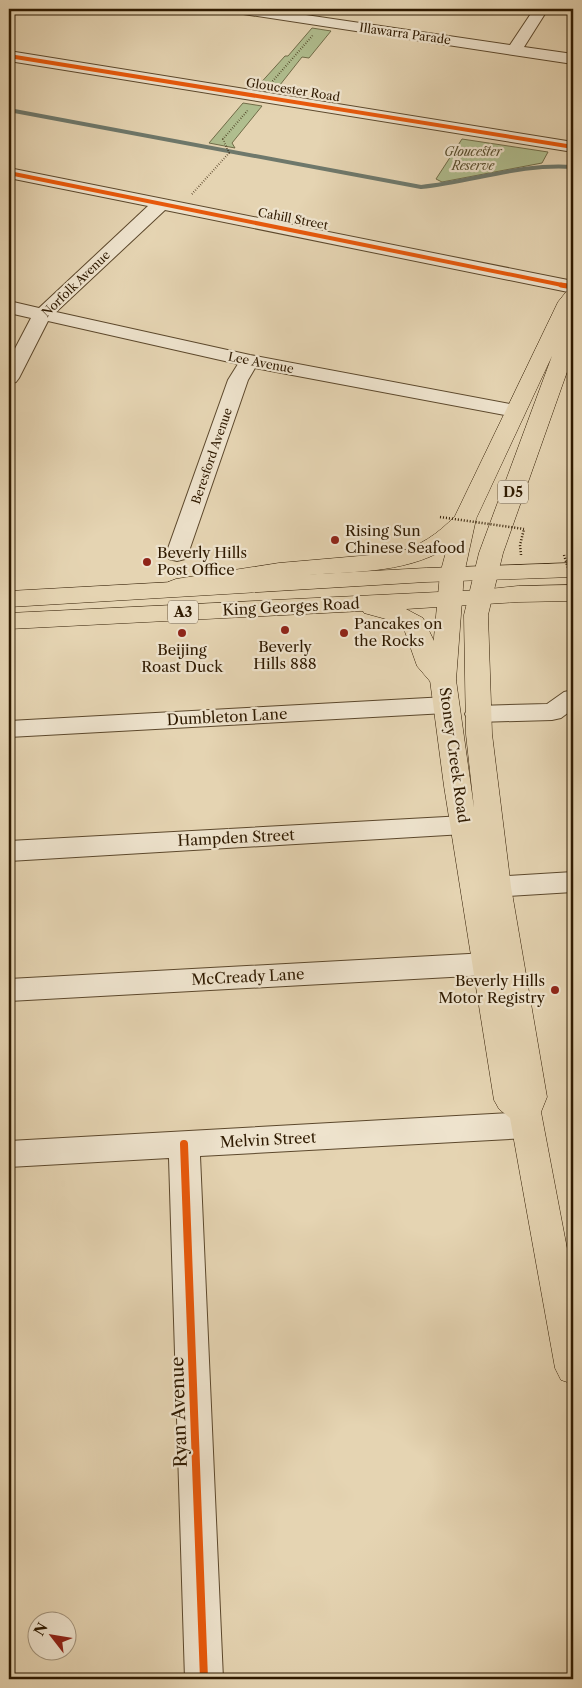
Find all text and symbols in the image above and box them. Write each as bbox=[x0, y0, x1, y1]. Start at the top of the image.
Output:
street label: Illawarra Parade bbox=[358, 20, 452, 47]
street label: Gloucester Road bbox=[245, 75, 342, 104]
park label: Gloucester Reserve bbox=[444, 144, 503, 173]
street label: Cahill Street bbox=[257, 204, 330, 233]
street label: Norfolk Avenue bbox=[38, 247, 113, 320]
street label: Lee Avenue bbox=[227, 349, 296, 376]
street label: Beresford Avenue bbox=[188, 405, 235, 506]
road number: D5 bbox=[498, 481, 528, 504]
place label: Rising Sun Chinese Seafood bbox=[345, 521, 465, 557]
marker: Rising Sun Chinese Seafood bbox=[329, 534, 341, 546]
place label: Beverly Hills Post Office bbox=[157, 543, 247, 579]
marker: Beverly Hills Post Office bbox=[141, 556, 153, 568]
street label: King Georges Road bbox=[222, 593, 360, 620]
road number: A3 bbox=[168, 600, 198, 624]
place label: Pancakes on the Rocks bbox=[354, 614, 443, 650]
marker: Beverly Hills 888 bbox=[279, 624, 291, 636]
marker: Beijing Roast Duck bbox=[176, 627, 188, 639]
marker: Pancakes on the Rocks bbox=[338, 627, 350, 639]
place label: Beverly Hills 888 bbox=[253, 637, 317, 673]
place label: Beijing Roast Duck bbox=[141, 640, 224, 676]
street label: Stoney Creek Road bbox=[436, 686, 473, 824]
street label: Dumbleton Lane bbox=[166, 704, 288, 729]
street label: Hampden Street bbox=[177, 825, 296, 850]
street label: McCready Lane bbox=[191, 964, 305, 989]
place label: Beverly Hills Motor Registry bbox=[438, 971, 546, 1007]
marker: Beverly Hills Motor Registry bbox=[549, 984, 561, 996]
street label: Melvin Street bbox=[219, 1127, 317, 1152]
street label: Ryan Avenue bbox=[166, 1356, 192, 1468]
north arrow bbox=[28, 1610, 78, 1660]
text: N bbox=[30, 1619, 52, 1639]

